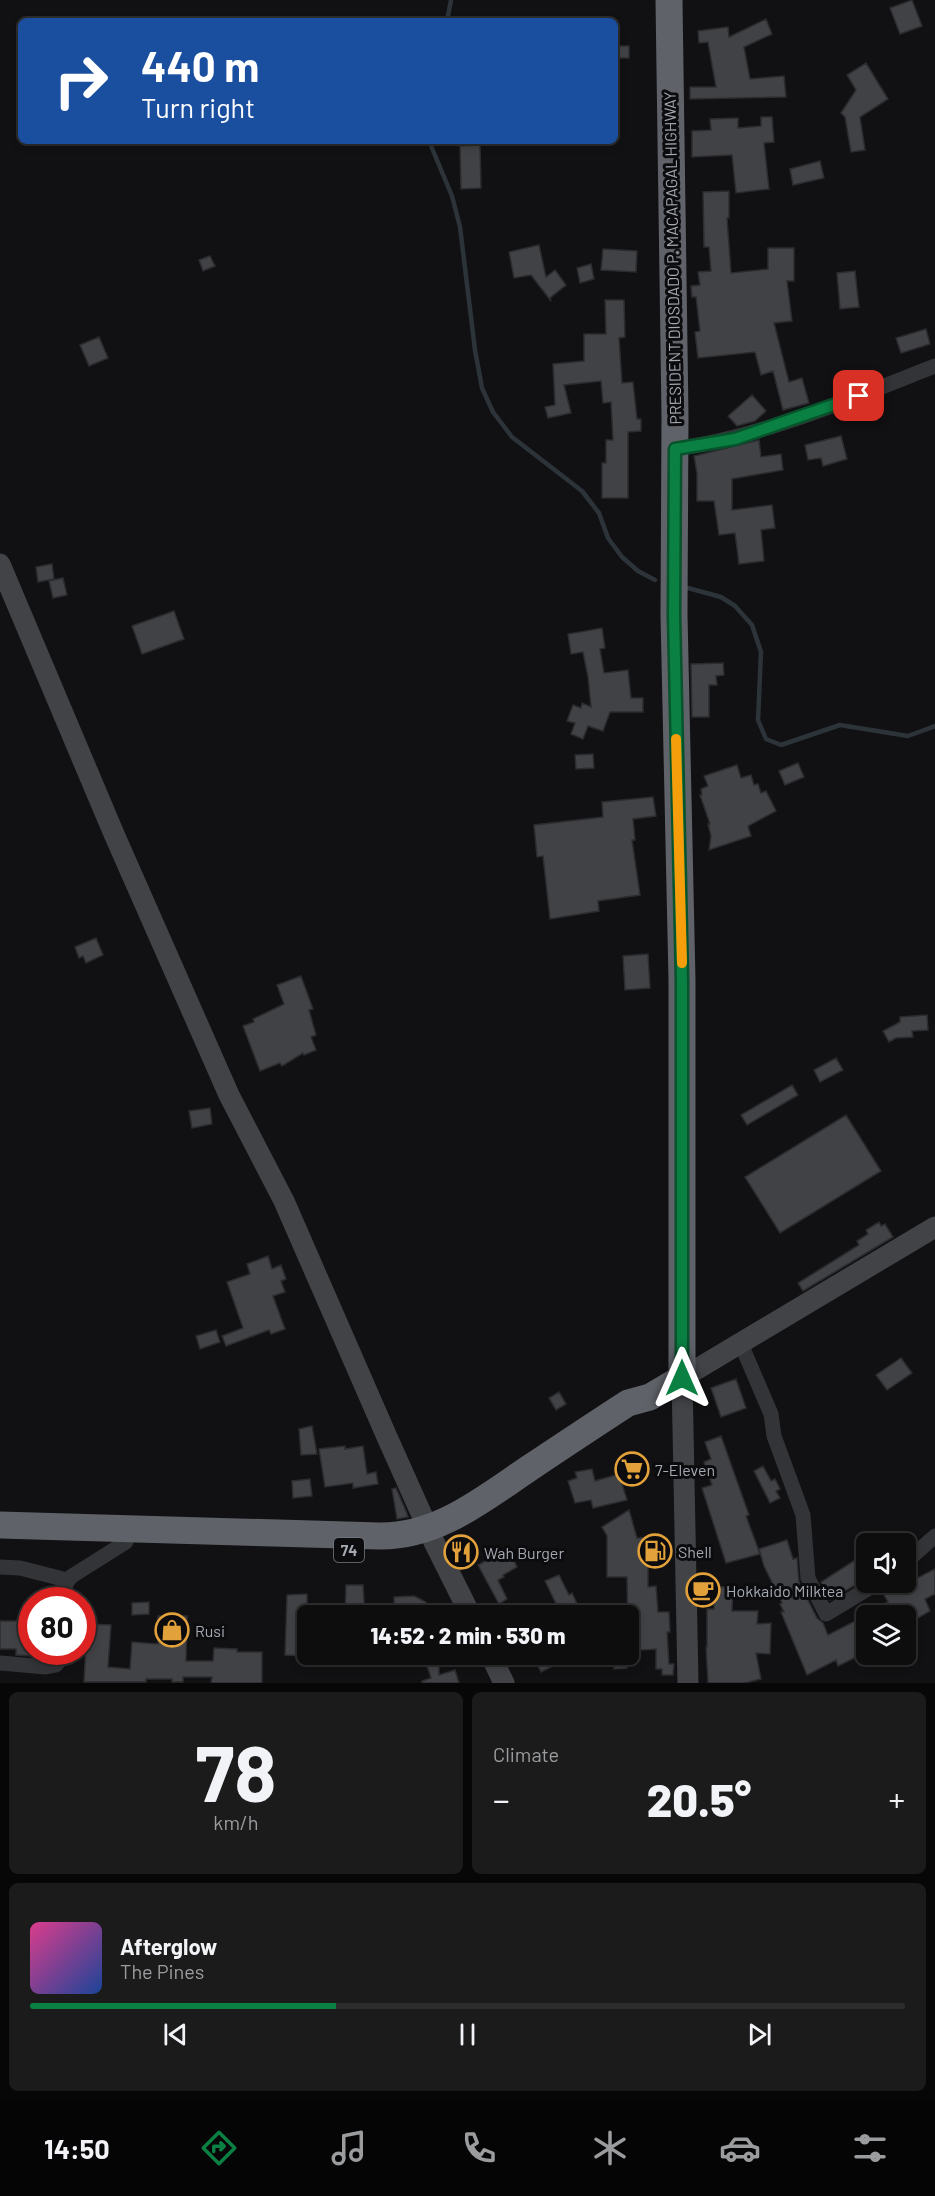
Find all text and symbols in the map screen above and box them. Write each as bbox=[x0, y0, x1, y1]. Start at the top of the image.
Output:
text: 440 m bbox=[141, 40, 259, 90]
icon: right bbox=[42, 42, 120, 120]
text: Turn right bbox=[141, 91, 255, 123]
street label: PRESIDENT DIOSDADO P. MACAPAGAL HIGHWAY bbox=[660, 91, 684, 425]
pin bbox=[833, 370, 884, 421]
icon: arrive bbox=[842, 379, 875, 412]
position arrow bbox=[650, 1346, 714, 1410]
supermarket icon: 7-Eleven bbox=[614, 1451, 650, 1487]
place label: 7-Eleven bbox=[655, 1460, 715, 1479]
fuel station icon: Shell bbox=[637, 1533, 673, 1569]
map controls bbox=[856, 1533, 916, 1665]
button: sound bbox=[856, 1533, 916, 1593]
restaurant icon: Wah Burger bbox=[443, 1534, 479, 1570]
road number: 74 bbox=[334, 1538, 364, 1562]
place label: Shell bbox=[678, 1542, 712, 1561]
place label: Wah Burger bbox=[484, 1543, 564, 1562]
cafe icon: Hokkaido Milktea bbox=[685, 1572, 721, 1608]
place label: Hokkaido Milktea bbox=[726, 1581, 843, 1600]
speed limit sign: 80 bbox=[18, 1587, 96, 1665]
button: layers bbox=[856, 1605, 916, 1665]
shop icon: Rusi bbox=[154, 1612, 190, 1648]
place label: Rusi bbox=[195, 1621, 225, 1640]
text: 14:52 · 2 min · 530 m bbox=[370, 1622, 566, 1648]
text: 78 bbox=[196, 1724, 276, 1818]
text: Climate bbox=[493, 1742, 559, 1766]
text: 20.5° bbox=[647, 1772, 751, 1826]
text: − bbox=[493, 1779, 510, 1819]
text: + bbox=[889, 1779, 905, 1819]
text: km/h bbox=[213, 1810, 259, 1834]
text: Afterglow bbox=[120, 1933, 217, 1959]
text: The Pines bbox=[120, 1959, 204, 1983]
icon: previous bbox=[159, 2018, 192, 2051]
icon: pause bbox=[451, 2018, 484, 2051]
icon: next bbox=[743, 2018, 776, 2051]
icon: directions bbox=[198, 2127, 240, 2169]
icon: music bbox=[328, 2127, 370, 2169]
icon: phone bbox=[458, 2127, 500, 2169]
icon: climate bbox=[589, 2127, 631, 2169]
icon: car bbox=[719, 2127, 761, 2169]
icon: filters bbox=[849, 2127, 891, 2169]
text: 14:50 bbox=[44, 2132, 110, 2164]

